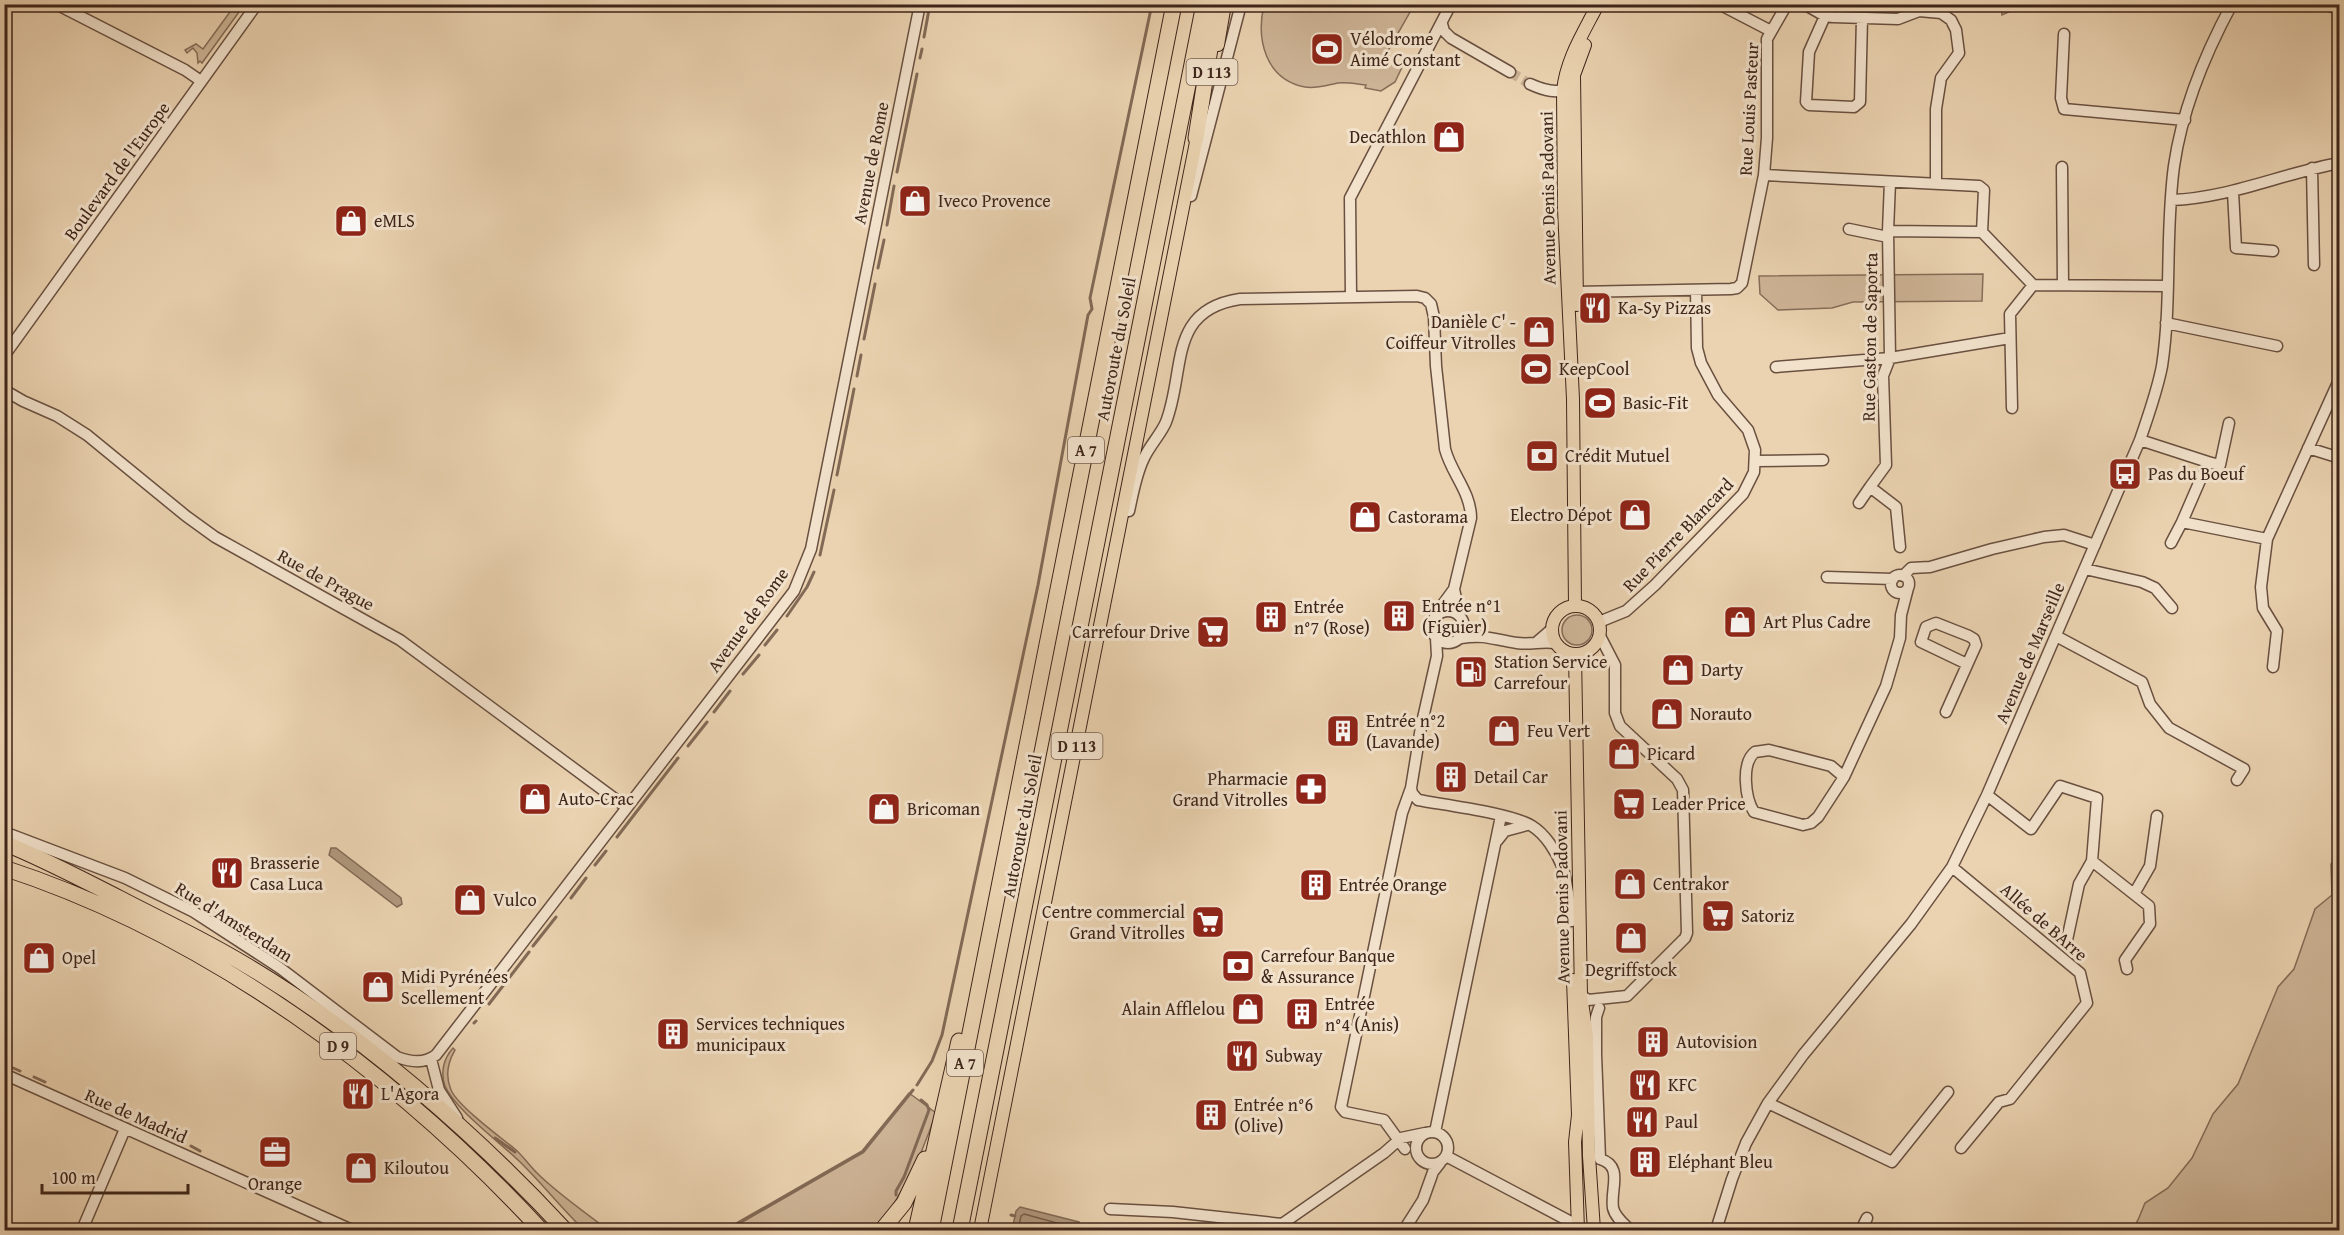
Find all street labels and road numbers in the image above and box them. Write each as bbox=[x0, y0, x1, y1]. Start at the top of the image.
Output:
street label: Rue Louis Pasteur bbox=[1732, 41, 1766, 176]
road number: D 113 bbox=[1186, 59, 1238, 85]
street label: Boulevard de l'Europe bbox=[57, 96, 176, 246]
street label: Avenue de Rome bbox=[845, 99, 896, 226]
street label: Avenue Denis Padovani bbox=[1532, 111, 1563, 285]
street label: Rue Gaston de Saporta bbox=[1855, 252, 1884, 422]
street label: Autoroute du Soleil bbox=[1088, 275, 1143, 423]
road number: A 7 bbox=[1068, 437, 1104, 463]
street label: Rue Pierre Blancard bbox=[1616, 471, 1740, 598]
street label: Rue de Prague bbox=[273, 542, 380, 617]
street label: Avenue de Rome bbox=[700, 562, 795, 678]
street label: Avenue de Marseille bbox=[1988, 578, 2072, 728]
road number: D 113 bbox=[1052, 733, 1102, 759]
street label: Autoroute du Soleil bbox=[994, 752, 1049, 900]
street label: Avenue Denis Padovani bbox=[1546, 810, 1577, 984]
street label: Rue d'Amsterdam bbox=[170, 875, 299, 969]
street label: Allée de BArre bbox=[1995, 876, 2094, 967]
road number: D 9 bbox=[320, 1033, 356, 1059]
road number: A 7 bbox=[947, 1050, 983, 1076]
street label: Rue de Madrid bbox=[81, 1081, 192, 1150]

